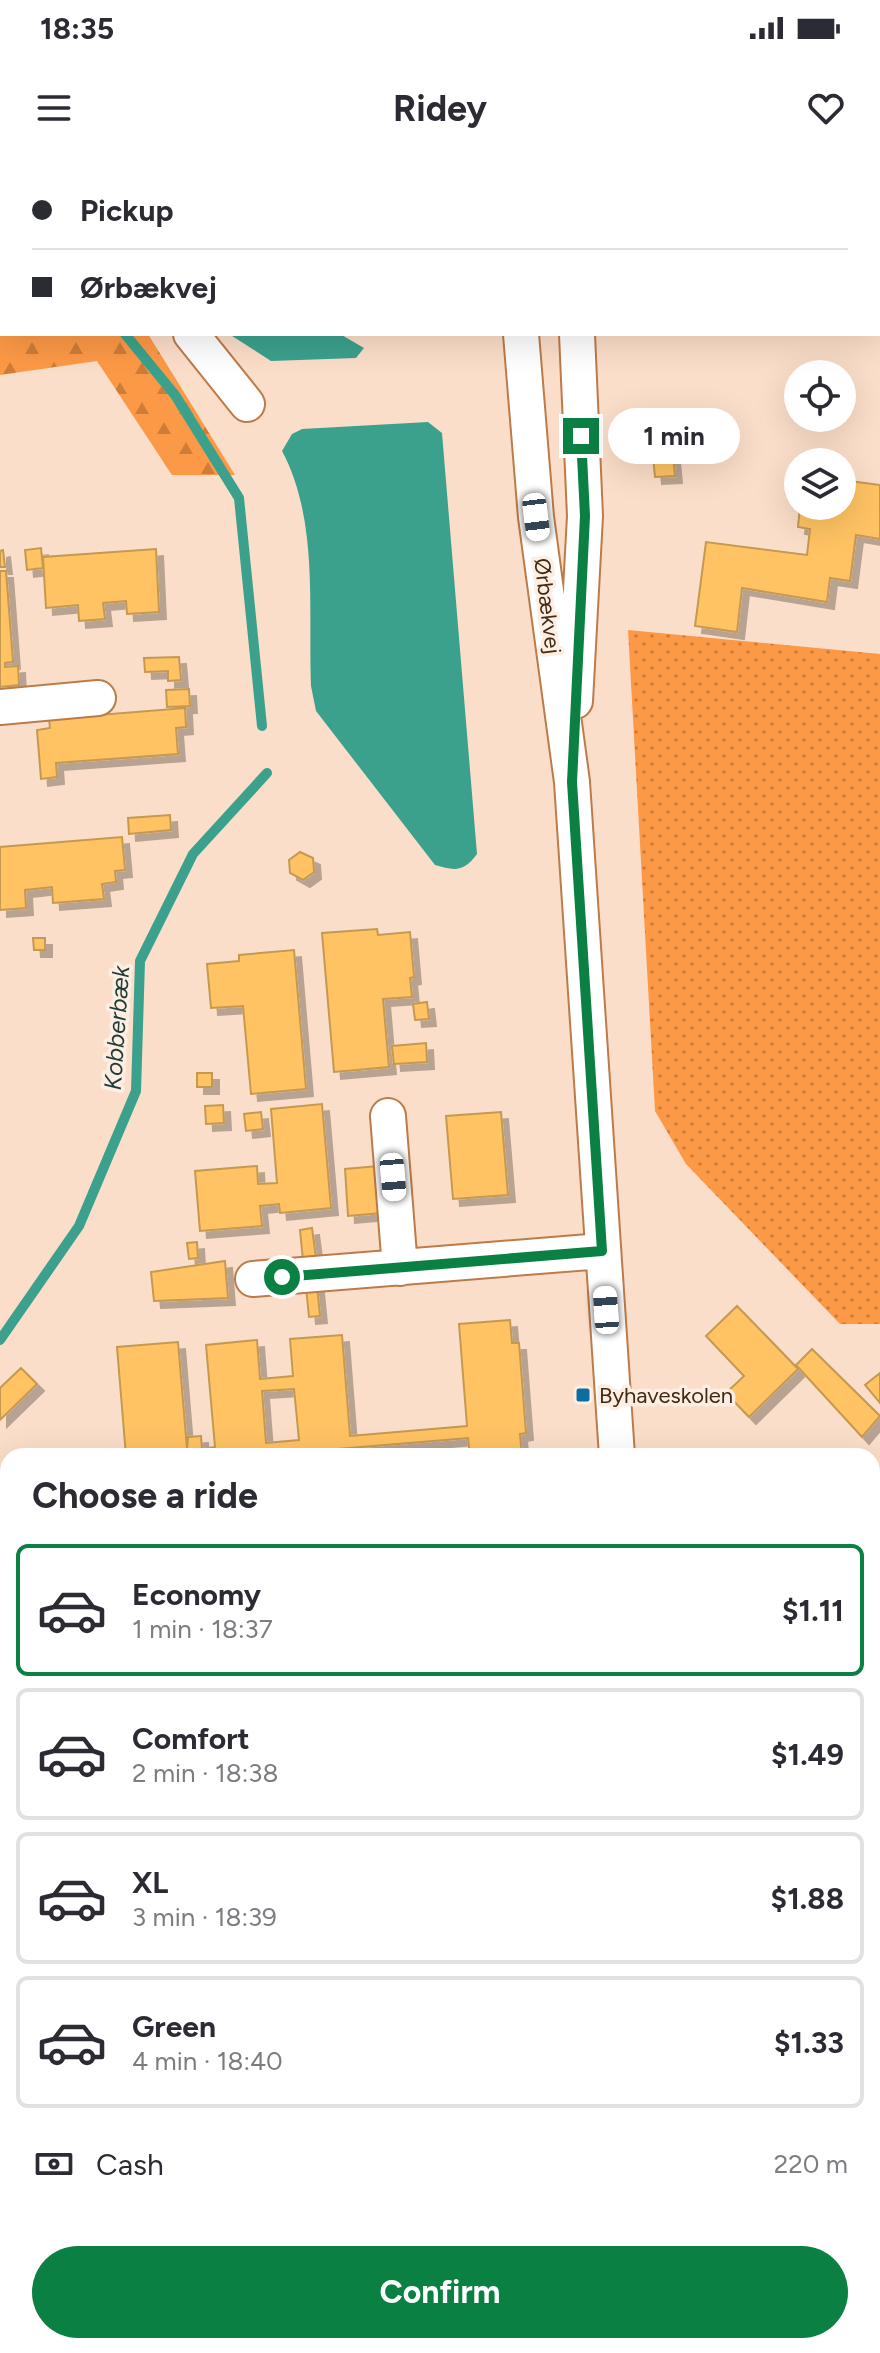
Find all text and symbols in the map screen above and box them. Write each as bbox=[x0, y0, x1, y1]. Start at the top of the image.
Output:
text: 18:35 bbox=[40, 10, 114, 47]
icon: menu bbox=[32, 86, 76, 130]
icon: heart bbox=[804, 86, 848, 130]
text: Ridey bbox=[393, 87, 487, 130]
text: Pickup bbox=[80, 192, 174, 229]
text: Ørbækvej bbox=[80, 269, 217, 306]
map controls bbox=[784, 360, 856, 520]
button: locate bbox=[784, 360, 856, 432]
callout: 1 min bbox=[609, 408, 741, 464]
route end bbox=[563, 418, 599, 454]
text: 1 min bbox=[643, 420, 705, 452]
button: layers bbox=[784, 448, 856, 520]
car bbox=[521, 492, 551, 542]
street label: Ørbækvej bbox=[528, 556, 567, 656]
water label: Kobberbæk bbox=[98, 963, 135, 1091]
car bbox=[379, 1152, 407, 1202]
route start bbox=[264, 1259, 300, 1295]
car bbox=[592, 1285, 620, 1335]
place label: Byhaveskolen bbox=[599, 1382, 733, 1409]
marker: Byhaveskolen bbox=[574, 1386, 592, 1404]
text: Choose a ride bbox=[32, 1474, 258, 1517]
icon: car bbox=[36, 1574, 108, 1646]
text: Economy bbox=[132, 1576, 261, 1613]
text: $1.11 bbox=[782, 1592, 844, 1629]
text: 1 min · 18:37 bbox=[132, 1613, 273, 1645]
icon: car bbox=[36, 1718, 108, 1790]
text: Comfort bbox=[132, 1720, 250, 1757]
text: $1.49 bbox=[771, 1736, 844, 1773]
text: 2 min · 18:38 bbox=[132, 1757, 278, 1789]
icon: car bbox=[36, 1862, 108, 1934]
text: XL bbox=[132, 1864, 168, 1901]
text: $1.88 bbox=[771, 1880, 844, 1917]
text: 3 min · 18:39 bbox=[132, 1901, 277, 1933]
icon: car bbox=[36, 2006, 108, 2078]
text: Green bbox=[132, 2008, 216, 2045]
text: $1.33 bbox=[774, 2024, 844, 2061]
text: 4 min · 18:40 bbox=[132, 2045, 283, 2077]
icon: cash bbox=[32, 2142, 76, 2186]
text: Cash bbox=[96, 2146, 164, 2183]
text: 220 m bbox=[774, 2148, 848, 2180]
button: Confirm bbox=[32, 2246, 848, 2338]

